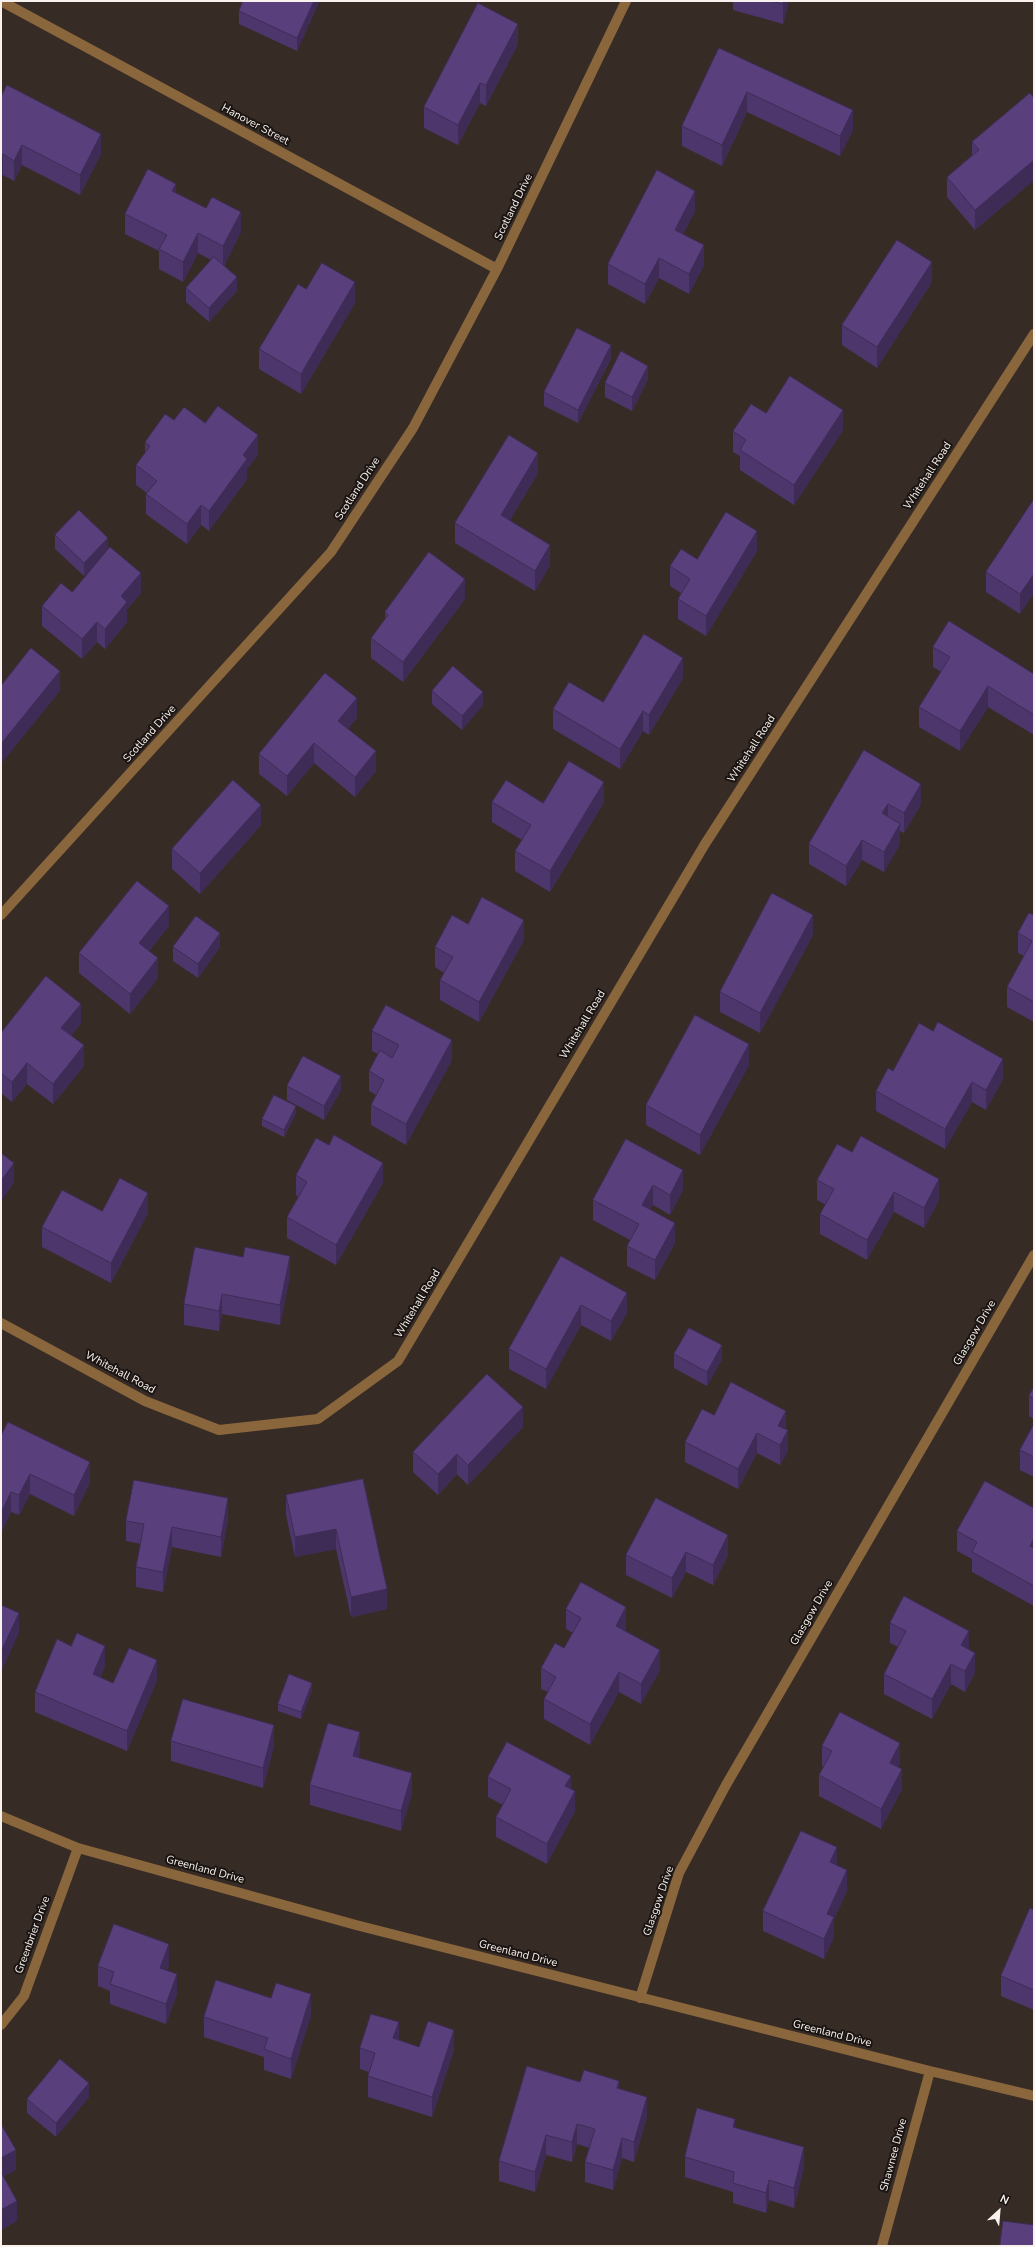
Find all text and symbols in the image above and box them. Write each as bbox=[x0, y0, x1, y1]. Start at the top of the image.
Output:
street label: Hanover Street bbox=[219, 102, 291, 148]
street label: Scotland Drive bbox=[492, 172, 536, 242]
street label: Whitehall Road bbox=[901, 440, 955, 512]
street label: Scotland Drive bbox=[333, 455, 383, 523]
street label: Scotland Drive bbox=[121, 703, 179, 765]
street label: Whitehall Road bbox=[725, 713, 779, 785]
street label: Whitehall Road bbox=[557, 988, 609, 1062]
street label: Whitehall Road bbox=[392, 1267, 444, 1341]
street label: Glasgow Drive bbox=[951, 1298, 999, 1368]
street label: Whitehall Road bbox=[83, 1349, 157, 1397]
street label: Glasgow Drive bbox=[788, 1578, 836, 1648]
street label: Greenland Drive bbox=[164, 1853, 246, 1887]
street label: Glasgow Drive bbox=[641, 1864, 677, 1938]
street label: Greenbrier Drive bbox=[13, 1894, 53, 1976]
street label: Greenland Drive bbox=[477, 1938, 559, 1970]
street label: Greenland Drive bbox=[791, 2018, 873, 2050]
street label: Shawnee Drive bbox=[878, 2117, 910, 2193]
north arrow bbox=[979, 2191, 1019, 2231]
text: N bbox=[997, 2191, 1011, 2208]

